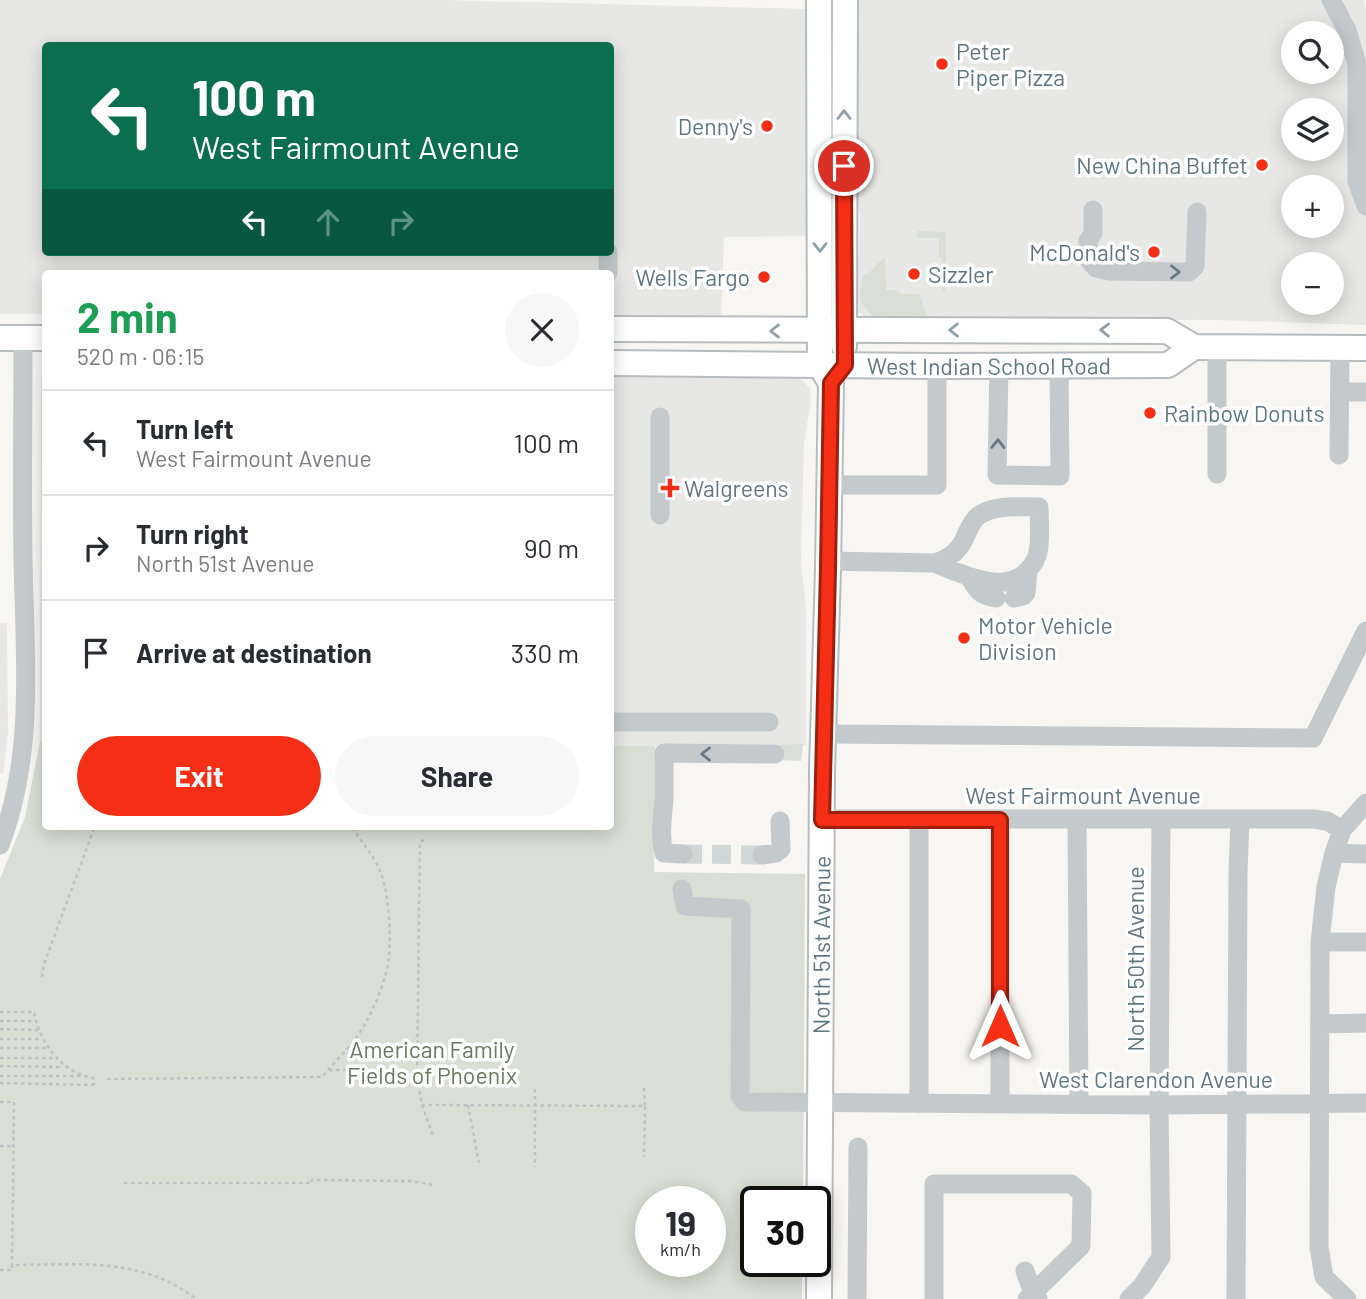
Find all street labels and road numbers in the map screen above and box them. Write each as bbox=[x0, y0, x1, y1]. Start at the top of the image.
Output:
street label: West Indian School Road bbox=[867, 351, 1111, 380]
street label: West Fairmount Avenue bbox=[965, 781, 1201, 809]
street label: North 51st Avenue bbox=[807, 856, 836, 1034]
street label: North 50th Avenue bbox=[1121, 866, 1149, 1052]
street label: West Clarendon Avenue bbox=[1039, 1065, 1273, 1093]

